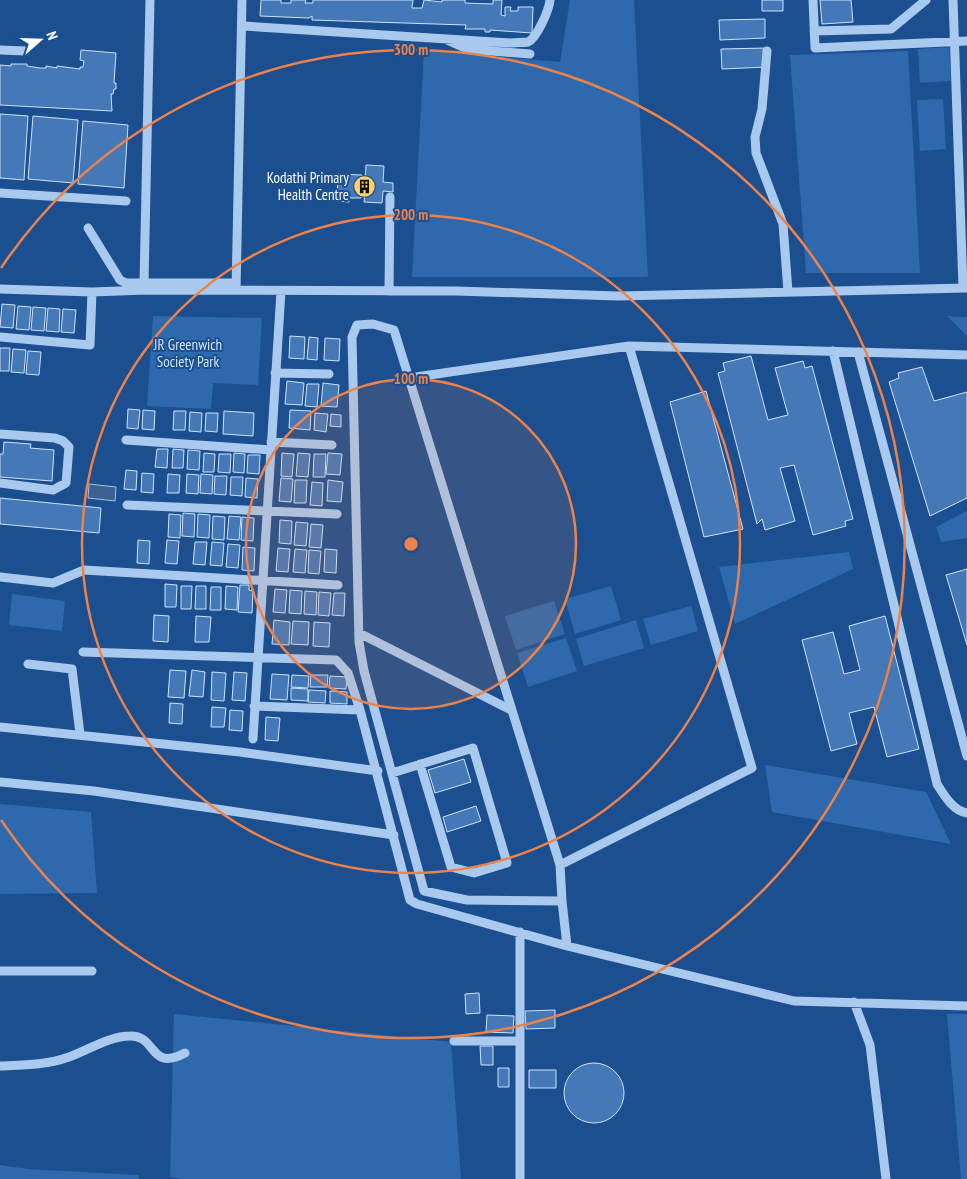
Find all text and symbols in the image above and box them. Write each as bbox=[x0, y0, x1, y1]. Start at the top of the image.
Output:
north arrow bbox=[15, 15, 65, 65]
text: N bbox=[42, 29, 62, 42]
text: 300 m bbox=[394, 40, 428, 59]
place label: Kodathi Primary Health Centre bbox=[267, 168, 349, 204]
building icon: Kodathi Primary Health Centre bbox=[353, 175, 377, 199]
text: 200 m bbox=[394, 205, 428, 224]
park label: JR Greenwich Society Park bbox=[153, 335, 222, 371]
text: 100 m bbox=[394, 369, 428, 388]
centre of rings bbox=[402, 535, 420, 553]

